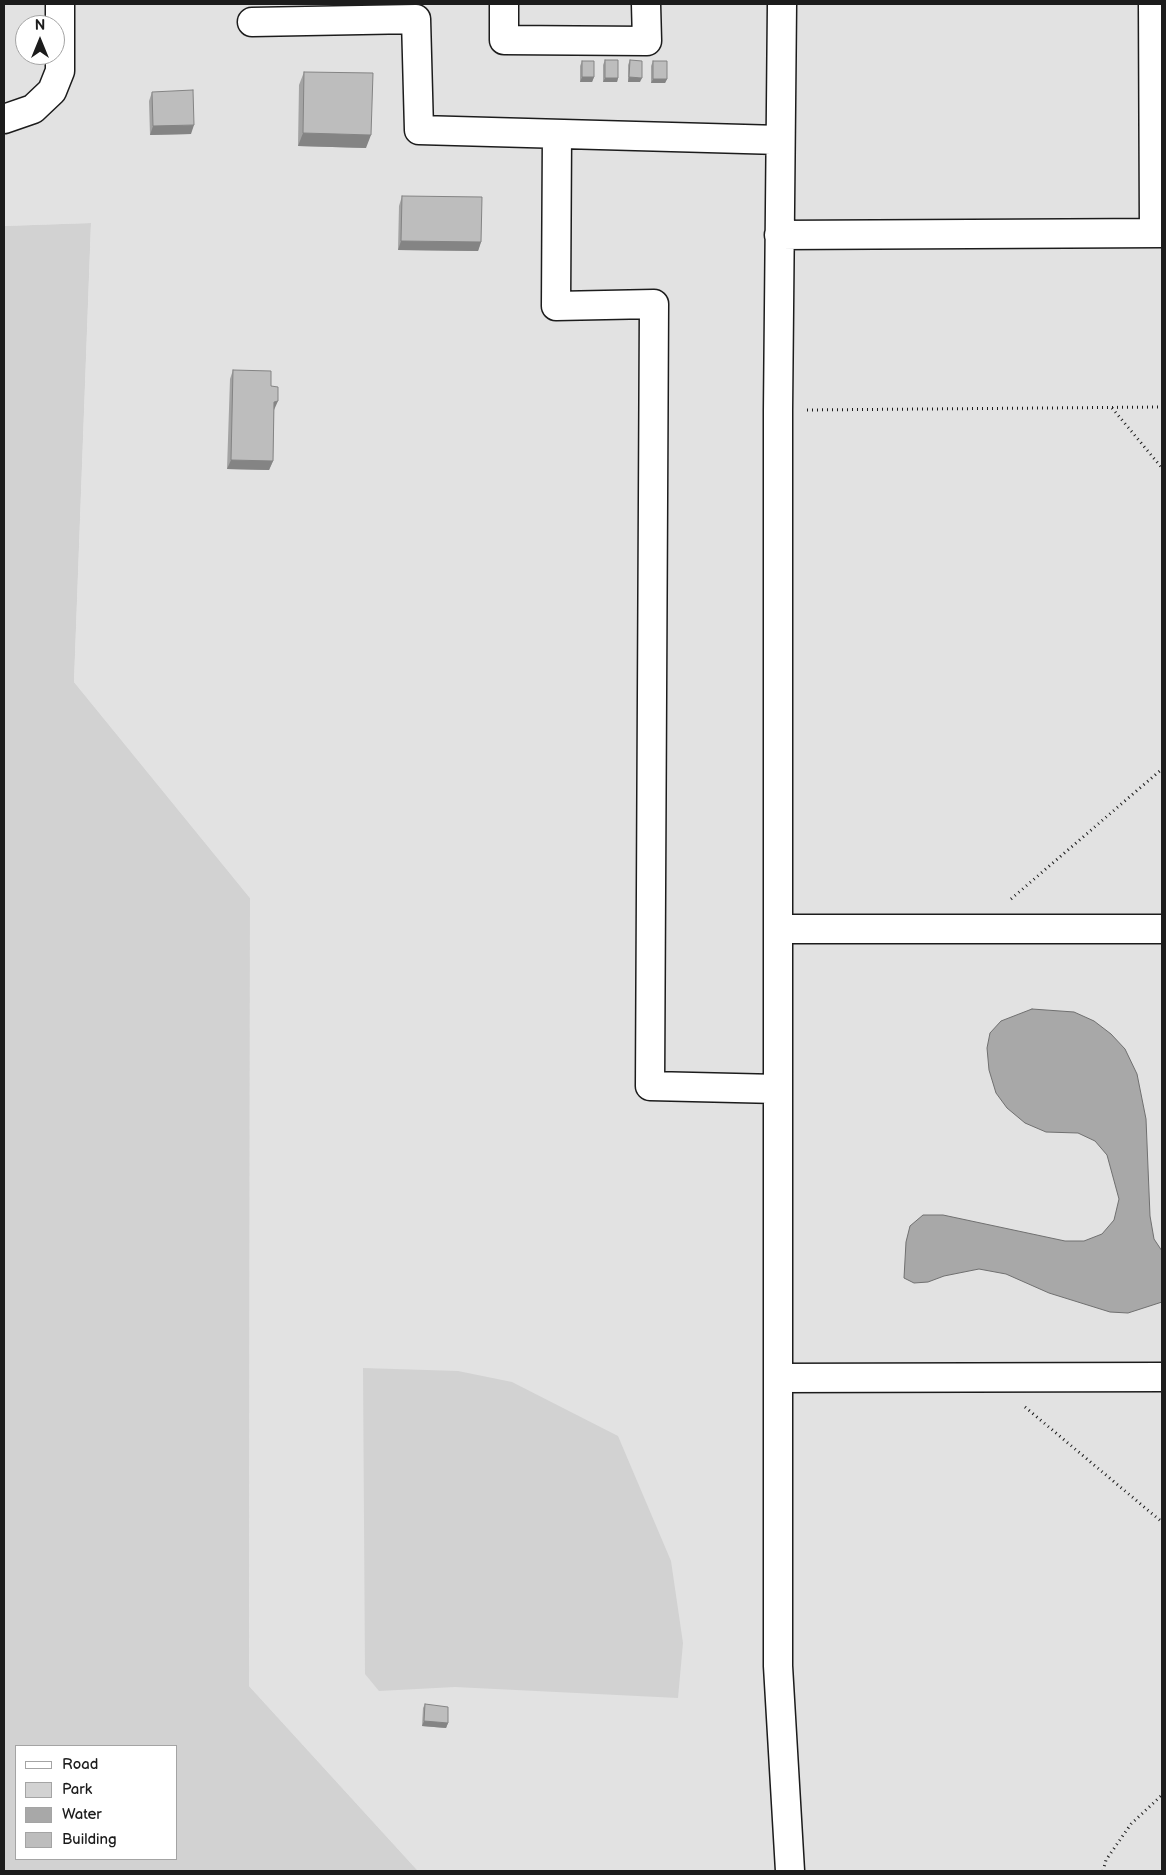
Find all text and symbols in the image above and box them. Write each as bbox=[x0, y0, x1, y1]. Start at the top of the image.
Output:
north arrow bbox=[15, 15, 65, 65]
text: N bbox=[35, 17, 45, 34]
legend bbox=[15, 1745, 178, 1860]
text: Road bbox=[62, 1755, 98, 1774]
text: Park bbox=[62, 1780, 92, 1799]
text: Water bbox=[62, 1805, 102, 1824]
text: Building bbox=[62, 1830, 117, 1849]

